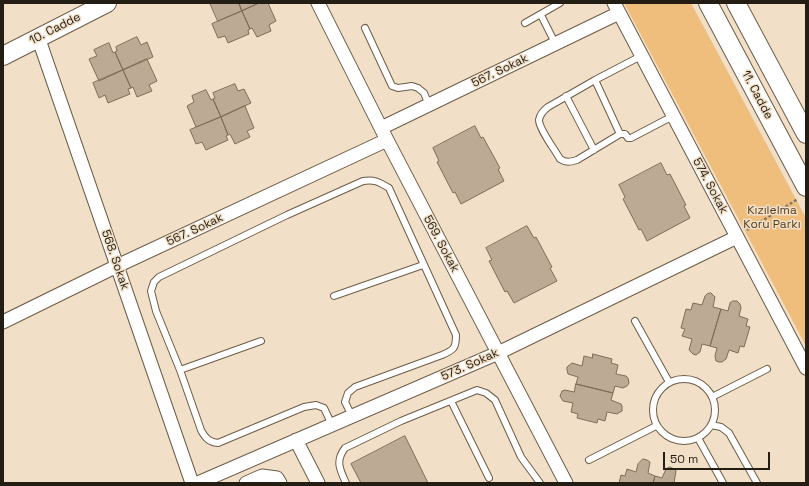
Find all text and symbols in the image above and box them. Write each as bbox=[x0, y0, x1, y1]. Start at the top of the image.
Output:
street label: 10. Cadde bbox=[27, 10, 83, 48]
street label: 567. Sokak bbox=[469, 51, 531, 91]
street label: 11. Cadde bbox=[738, 68, 776, 122]
street label: 574. Sokak bbox=[689, 156, 731, 216]
park label: Kızılelma Koru Parkı bbox=[743, 204, 801, 232]
street label: 567. Sokak bbox=[164, 211, 226, 249]
street label: 569. Sokak bbox=[420, 213, 462, 275]
street label: 568. Sokak bbox=[98, 228, 132, 292]
street label: 573. Sokak bbox=[439, 346, 501, 384]
scale bar bbox=[665, 444, 772, 470]
text: 50 m bbox=[670, 451, 698, 467]

